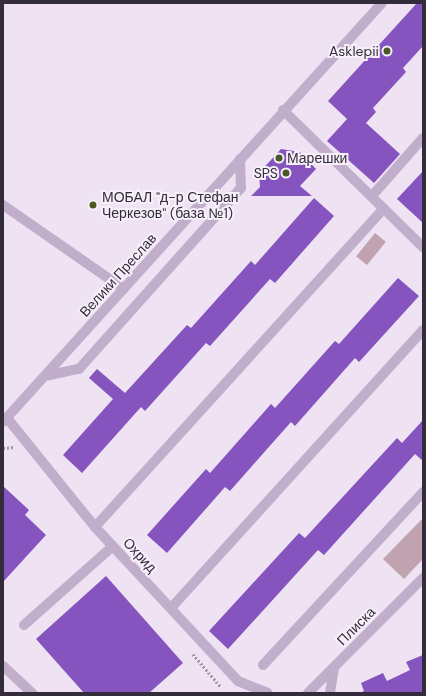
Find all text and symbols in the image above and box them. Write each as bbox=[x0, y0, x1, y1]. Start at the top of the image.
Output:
place label: Asklepii bbox=[329, 43, 379, 59]
marker: Asklepii bbox=[382, 46, 392, 56]
place label: Марешки bbox=[287, 150, 347, 166]
marker: Марешки bbox=[274, 153, 284, 163]
place label: SPS bbox=[254, 165, 278, 181]
marker: SPS bbox=[281, 168, 291, 178]
place label: МОБАЛ "д-р Стефан Черкезов" (база №1) bbox=[102, 189, 239, 222]
marker: МОБАЛ "д-р Стефан Черкезов" (база №1) bbox=[87, 199, 99, 211]
street label: Велики Преслав bbox=[76, 230, 160, 320]
street label: Охрид bbox=[120, 534, 160, 576]
street label: Плиска bbox=[333, 603, 379, 649]

